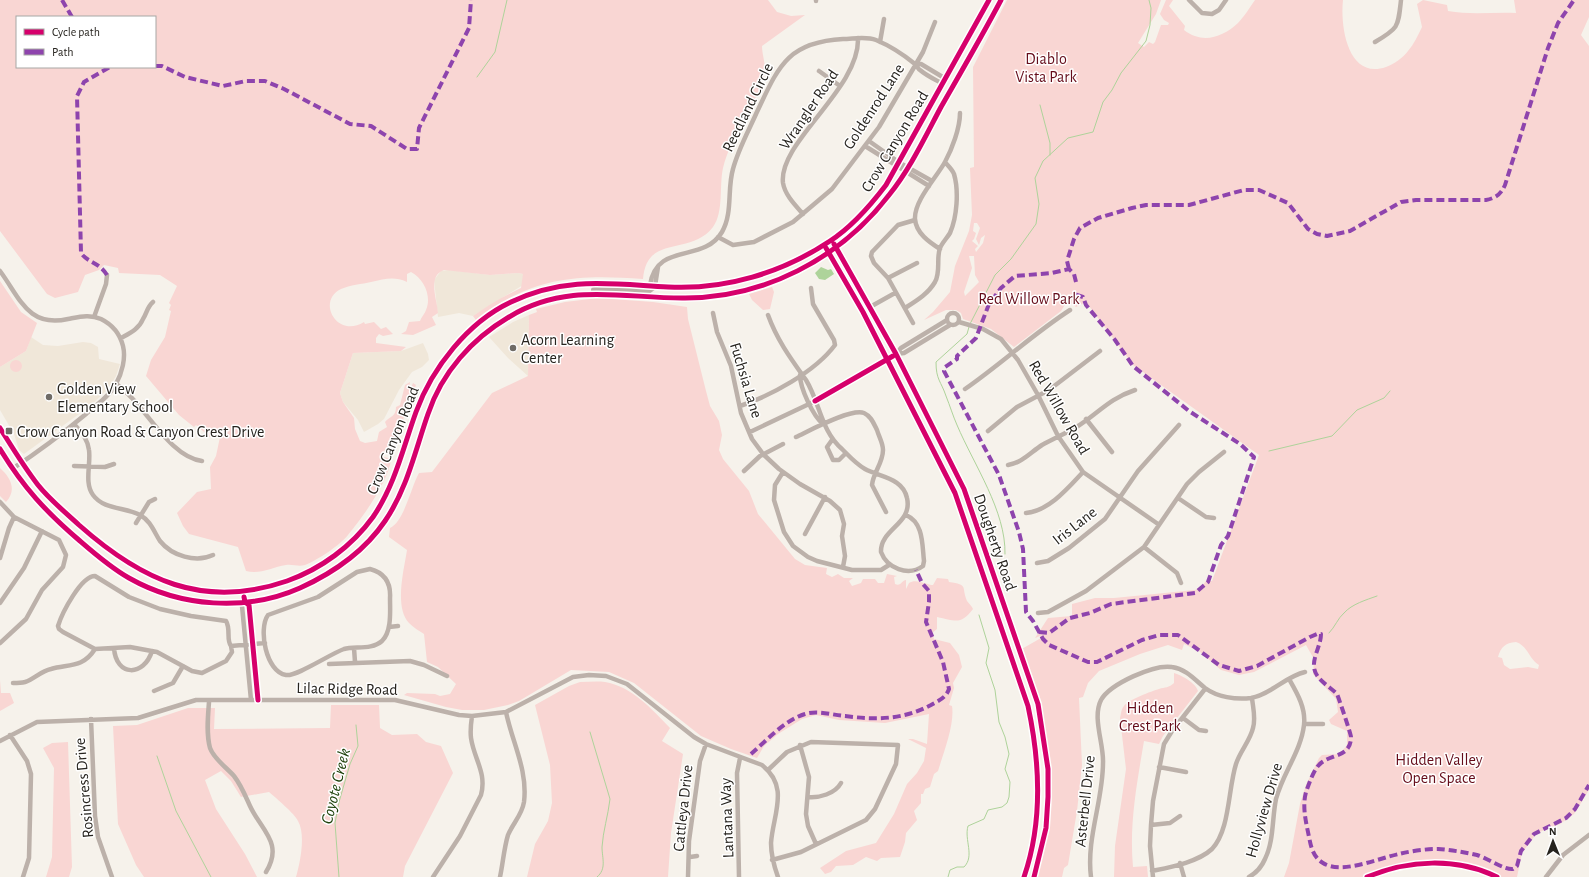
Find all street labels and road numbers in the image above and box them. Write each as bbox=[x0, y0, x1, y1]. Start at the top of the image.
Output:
street label: Reedland Circle bbox=[720, 61, 776, 154]
street label: Goldenrod Lane bbox=[840, 61, 907, 152]
street label: Wrangler Road bbox=[776, 67, 841, 153]
street label: Crow Canyon Road bbox=[858, 88, 932, 195]
street label: Fuchsia Lane bbox=[727, 341, 765, 420]
street label: Red Willow Road bbox=[1026, 358, 1092, 457]
street label: Crow Canyon Road bbox=[364, 384, 423, 497]
street label: Dougherty Road bbox=[970, 492, 1019, 593]
street label: Iris Lane bbox=[1049, 504, 1100, 548]
street label: Lilac Ridge Road bbox=[296, 680, 398, 698]
street label: Rosincress Drive bbox=[72, 737, 96, 839]
street label: Asterbell Drive bbox=[1072, 754, 1098, 848]
street label: Hollyview Drive bbox=[1243, 761, 1286, 860]
street label: Cattleya Drive bbox=[670, 764, 696, 852]
street label: Lantana Way bbox=[718, 777, 737, 858]

